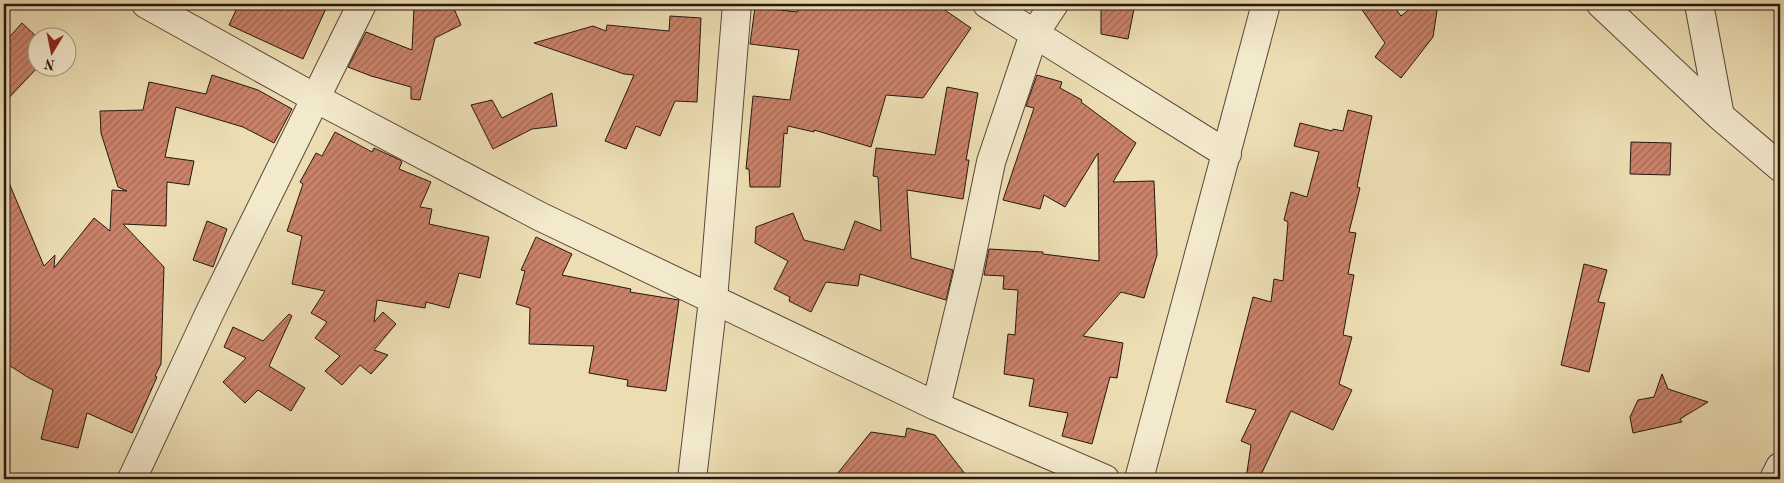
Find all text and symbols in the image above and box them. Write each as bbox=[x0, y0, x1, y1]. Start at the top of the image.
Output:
north arrow bbox=[28, 28, 78, 78]
text: N bbox=[43, 56, 56, 72]

